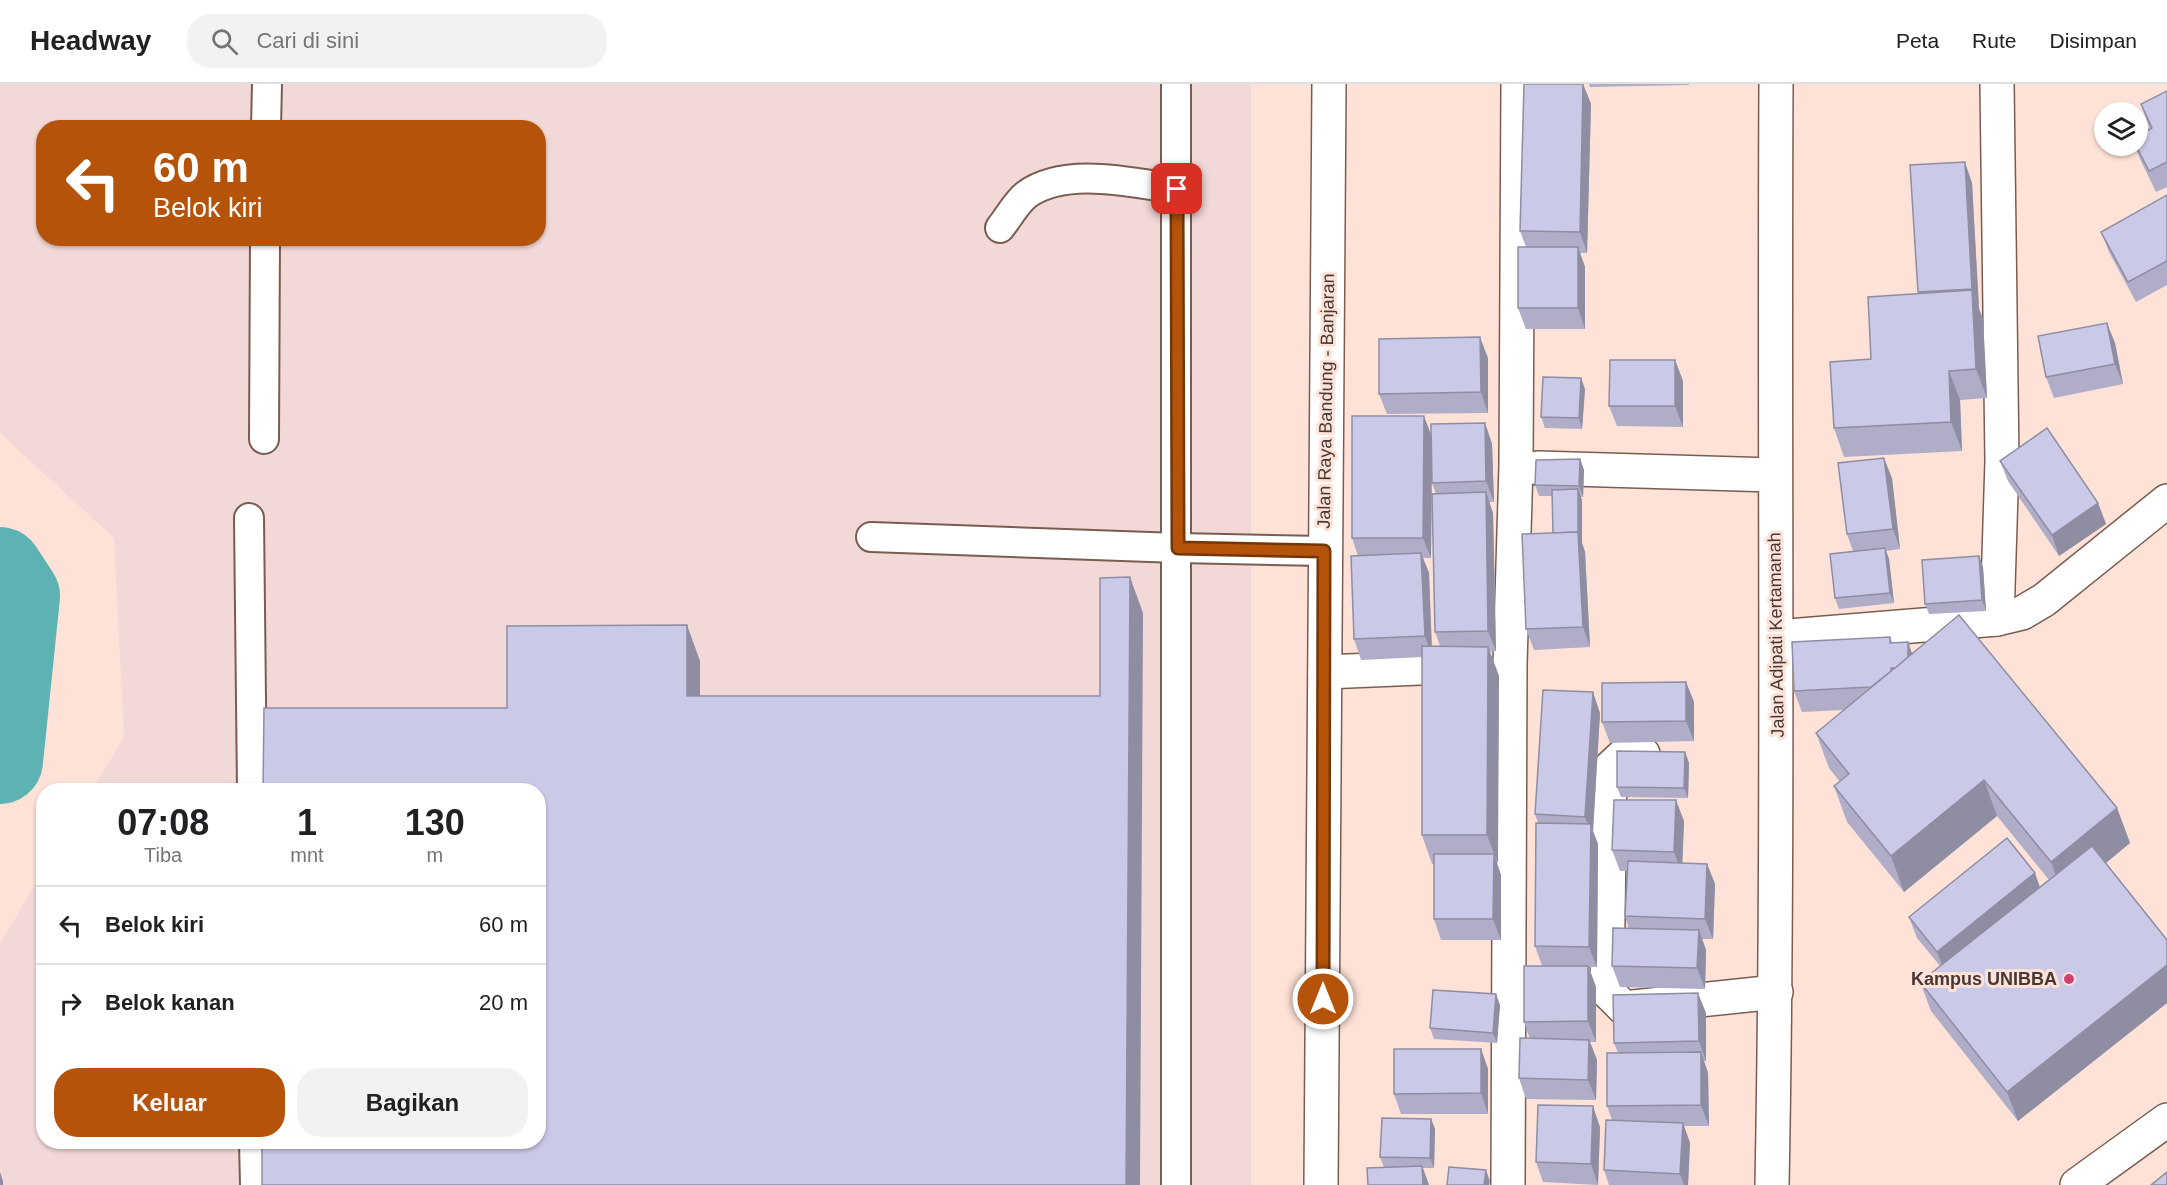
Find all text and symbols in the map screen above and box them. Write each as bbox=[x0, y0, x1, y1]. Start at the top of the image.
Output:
search box bbox=[187, 14, 607, 68]
text: Headway bbox=[30, 25, 151, 56]
icon: search bbox=[208, 25, 241, 58]
text: Cari di sini bbox=[256, 28, 359, 53]
text: Peta bbox=[1896, 29, 1939, 52]
text: Rute bbox=[1972, 29, 2016, 52]
text: Disimpan bbox=[2049, 29, 2137, 52]
map controls bbox=[2094, 102, 2148, 156]
button: layers bbox=[2094, 102, 2148, 156]
icon: left bbox=[54, 144, 132, 222]
text: 60 m bbox=[153, 144, 249, 191]
pin bbox=[1151, 163, 1202, 214]
icon: arrive bbox=[1160, 172, 1193, 205]
text: Belok kiri bbox=[153, 193, 263, 223]
street label: Jalan Raya Bandung - Banjaran bbox=[1314, 273, 1338, 529]
street label: Jalan Adipati Kertamanah bbox=[1764, 532, 1788, 738]
text: 07:08 bbox=[117, 802, 209, 843]
text: 1 bbox=[297, 802, 317, 843]
text: 130 bbox=[405, 802, 465, 843]
text: Tiba bbox=[144, 844, 182, 866]
text: mnt bbox=[290, 844, 324, 866]
text: m bbox=[427, 844, 443, 866]
icon: left bbox=[54, 909, 87, 942]
text: Belok kiri bbox=[105, 912, 204, 937]
text: 60 m bbox=[479, 912, 528, 937]
position arrow bbox=[1291, 967, 1355, 1031]
place label: Kampus UNIBBA bbox=[1911, 969, 2057, 989]
marker: Kampus UNIBBA bbox=[2062, 972, 2076, 986]
icon: right bbox=[54, 987, 87, 1020]
text: Belok kanan bbox=[105, 990, 235, 1015]
text: 20 m bbox=[479, 990, 528, 1015]
button: Keluar bbox=[54, 1068, 285, 1137]
button: Bagikan bbox=[297, 1068, 528, 1137]

